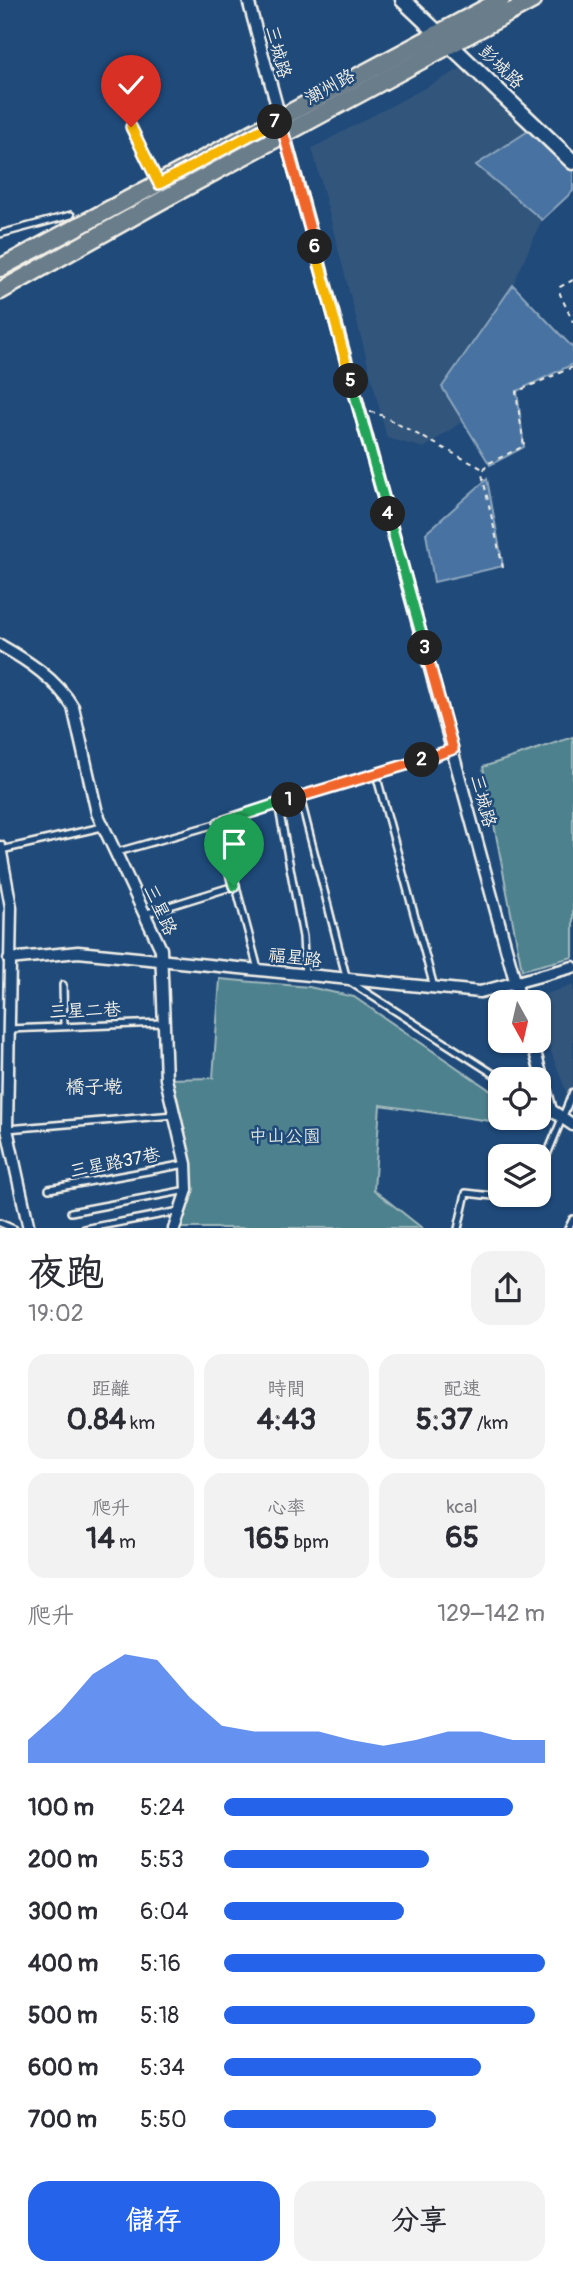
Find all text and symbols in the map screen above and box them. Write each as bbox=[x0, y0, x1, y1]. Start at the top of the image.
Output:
street label: 三城路 bbox=[260, 23, 296, 81]
street label: 彭城路 bbox=[474, 40, 528, 94]
pin bbox=[101, 55, 161, 127]
street label: 潮州路 bbox=[301, 64, 359, 110]
icon: check bbox=[112, 66, 150, 104]
pin: 7 bbox=[258, 104, 292, 140]
text: 7 bbox=[269, 109, 280, 133]
pin: 6 bbox=[298, 230, 332, 264]
text: 6 bbox=[309, 234, 320, 258]
pin: 5 bbox=[334, 364, 368, 398]
text: 5 bbox=[345, 368, 356, 392]
pin: 4 bbox=[370, 496, 406, 532]
text: 4 bbox=[382, 501, 393, 525]
pin: 3 bbox=[408, 630, 442, 666]
text: 3 bbox=[419, 635, 430, 659]
pin: 2 bbox=[404, 742, 440, 778]
text: 2 bbox=[416, 747, 427, 771]
street label: 三城路 bbox=[465, 772, 501, 830]
pin: 1 bbox=[272, 782, 306, 818]
text: 1 bbox=[285, 787, 292, 811]
pin bbox=[204, 814, 264, 886]
icon: arrive bbox=[215, 825, 253, 863]
street label: 三星路 bbox=[138, 881, 182, 939]
street label: 福星路 bbox=[267, 943, 323, 973]
north arrow bbox=[488, 990, 551, 1054]
map controls bbox=[488, 990, 551, 1207]
street label: 三星二巷 bbox=[49, 998, 121, 1024]
button: locate bbox=[488, 1067, 551, 1130]
district label: 橋子墘 bbox=[65, 1075, 123, 1099]
park label: 中山公園 bbox=[249, 1125, 321, 1148]
street label: 三星路37巷 bbox=[68, 1143, 162, 1183]
button: layers bbox=[488, 1144, 551, 1207]
text: 夜跑 bbox=[28, 1249, 104, 1297]
button: share bbox=[471, 1251, 545, 1325]
text: 19:02 bbox=[28, 1299, 84, 1328]
text: 距離 bbox=[92, 1377, 130, 1401]
text: 時間 bbox=[267, 1377, 306, 1401]
text: 配速 bbox=[443, 1377, 481, 1401]
text: 0.84 bbox=[67, 1401, 126, 1438]
text: 4:43 bbox=[257, 1401, 316, 1438]
text: 5:37 bbox=[416, 1401, 473, 1438]
text: km bbox=[126, 1411, 155, 1435]
text: /km bbox=[473, 1411, 508, 1435]
text: kcal bbox=[447, 1495, 478, 1519]
text: 爬升 bbox=[92, 1496, 130, 1520]
text: 心率 bbox=[267, 1496, 306, 1520]
text: 65 bbox=[445, 1519, 479, 1556]
text: 14 bbox=[86, 1520, 115, 1557]
text: 165 bbox=[244, 1520, 290, 1557]
text: m bbox=[115, 1530, 136, 1554]
text: bpm bbox=[290, 1530, 329, 1554]
text: 129–142 m bbox=[437, 1599, 545, 1628]
text: 爬升 bbox=[28, 1601, 74, 1630]
text: 100 m bbox=[28, 1793, 94, 1822]
text: 5:24 bbox=[140, 1793, 185, 1822]
text: 200 m bbox=[28, 1845, 98, 1874]
text: 5:53 bbox=[140, 1845, 184, 1874]
text: 300 m bbox=[28, 1897, 98, 1926]
text: 6:04 bbox=[140, 1897, 189, 1926]
text: 400 m bbox=[28, 1949, 98, 1978]
text: 5:16 bbox=[140, 1949, 181, 1978]
text: 500 m bbox=[28, 2001, 97, 2030]
text: 5:18 bbox=[140, 2001, 179, 2030]
text: 600 m bbox=[28, 2053, 98, 2082]
text: 5:34 bbox=[140, 2053, 185, 2082]
text: 700 m bbox=[28, 2105, 97, 2134]
text: 5:50 bbox=[140, 2105, 187, 2134]
button: 儲存 bbox=[28, 2181, 280, 2261]
button: 分享 bbox=[294, 2181, 545, 2261]

